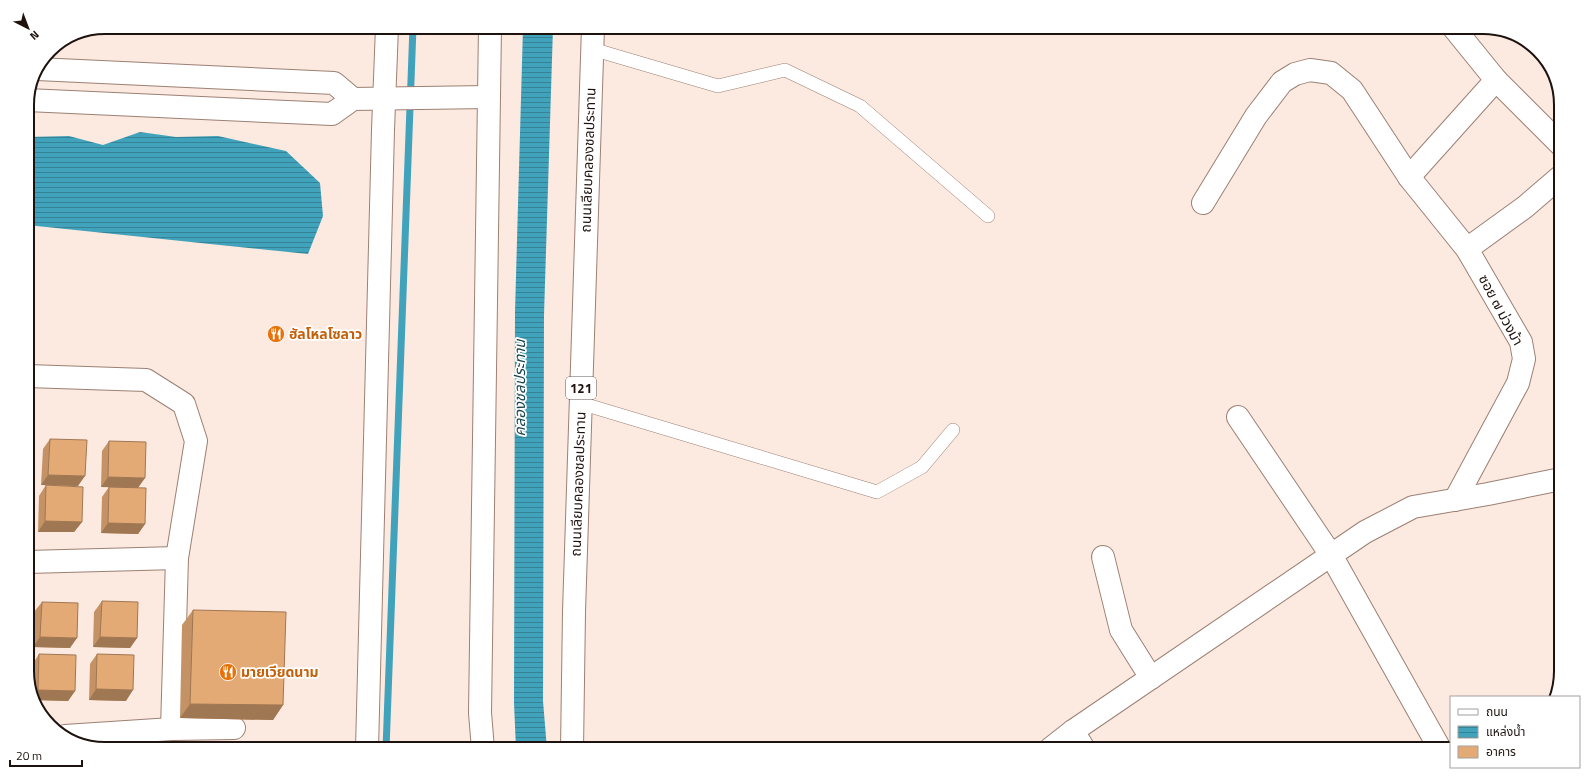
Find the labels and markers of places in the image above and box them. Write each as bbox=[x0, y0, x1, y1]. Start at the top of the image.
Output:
place label: ฮัลโหลโซลาว bbox=[289, 323, 362, 344]
restaurant icon: ฮัลโหลโซลาว bbox=[266, 324, 286, 344]
place label: มายเวียดนาม bbox=[241, 661, 319, 682]
restaurant icon: มายเวียดนาม bbox=[218, 662, 238, 682]

